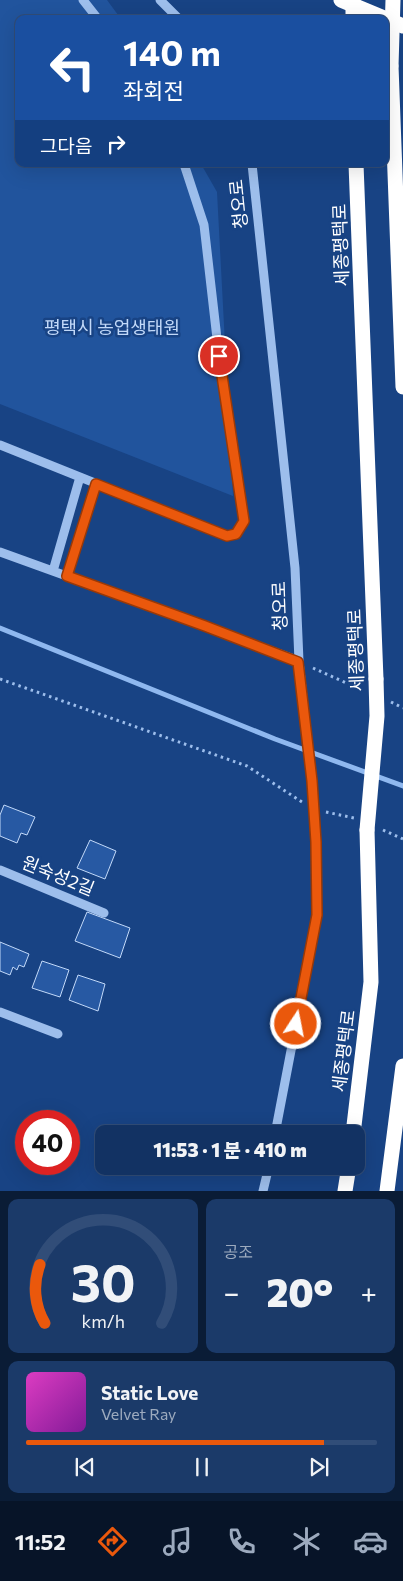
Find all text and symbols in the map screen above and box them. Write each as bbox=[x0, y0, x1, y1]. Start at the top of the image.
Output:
text: 140 m bbox=[123, 30, 221, 73]
icon: left bbox=[40, 35, 105, 100]
text: 좌회전 bbox=[123, 77, 184, 104]
icon: right bbox=[102, 130, 130, 158]
text: 그다음 bbox=[40, 134, 92, 157]
street label: 청오로 bbox=[224, 178, 252, 230]
street label: 세종평택로 bbox=[328, 203, 352, 287]
park label: 평택시 농업생태원 bbox=[44, 316, 180, 338]
pin bbox=[198, 335, 240, 377]
icon: arrive bbox=[205, 342, 233, 370]
street label: 청오로 bbox=[267, 581, 291, 631]
street label: 세종평택로 bbox=[343, 608, 367, 692]
street label: 원숙성2길 bbox=[19, 851, 98, 900]
position arrow bbox=[269, 997, 321, 1049]
street label: 세종평택로 bbox=[327, 1008, 359, 1093]
speed limit sign: 40 bbox=[15, 1110, 80, 1175]
text: 11:53 · 1 분 · 410 m bbox=[153, 1138, 307, 1161]
text: 공조 bbox=[224, 1242, 253, 1261]
text: 30 bbox=[70, 1249, 135, 1313]
text: 20° bbox=[267, 1268, 333, 1315]
text: − bbox=[224, 1275, 239, 1309]
text: + bbox=[361, 1275, 377, 1309]
text: km/h bbox=[81, 1310, 124, 1332]
text: Static Love bbox=[101, 1381, 198, 1404]
text: Velvet Ray bbox=[101, 1404, 176, 1423]
icon: previous bbox=[71, 1453, 99, 1481]
icon: pause bbox=[188, 1453, 216, 1481]
icon: next bbox=[305, 1453, 333, 1481]
icon: directions bbox=[95, 1524, 130, 1559]
icon: music bbox=[160, 1524, 195, 1559]
icon: phone bbox=[224, 1524, 259, 1559]
icon: climate bbox=[289, 1524, 324, 1559]
icon: car bbox=[353, 1524, 388, 1559]
text: 11:52 bbox=[15, 1528, 66, 1555]

